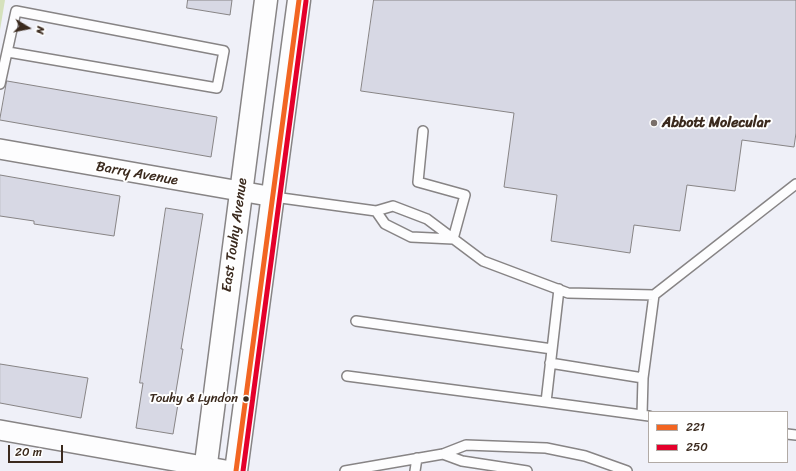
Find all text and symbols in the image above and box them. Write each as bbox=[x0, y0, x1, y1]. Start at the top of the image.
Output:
north arrow bbox=[8, 8, 48, 48]
text: N bbox=[30, 25, 50, 36]
place label: Abbott Molecular bbox=[662, 115, 770, 131]
marker: Abbott Molecular bbox=[649, 118, 659, 128]
street label: Barry Avenue bbox=[95, 159, 179, 189]
street label: East Touhy Avenue bbox=[219, 177, 251, 293]
place label: Touhy & Lyndon bbox=[150, 391, 238, 407]
marker: Touhy & Lyndon bbox=[241, 394, 251, 404]
legend bbox=[648, 411, 788, 463]
text: 221 bbox=[686, 416, 705, 438]
text: 250 bbox=[686, 436, 708, 458]
scale bar bbox=[10, 437, 65, 463]
text: 20 m bbox=[15, 441, 42, 463]

